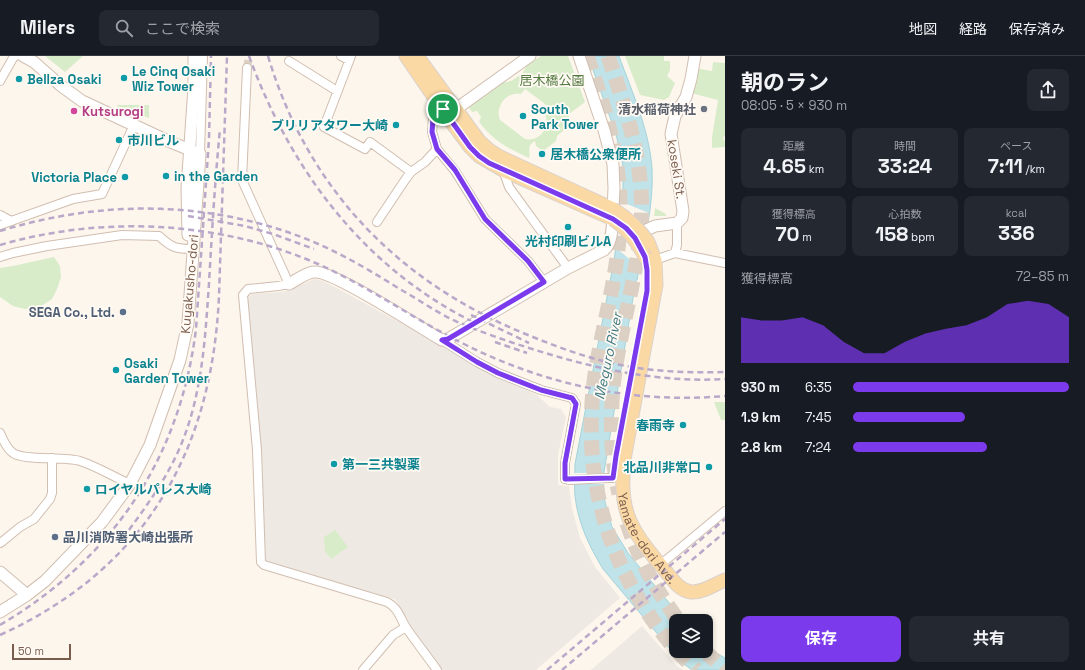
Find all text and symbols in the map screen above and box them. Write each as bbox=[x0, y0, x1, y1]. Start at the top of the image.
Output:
search box bbox=[99, 10, 379, 46]
text: Milers bbox=[20, 15, 75, 40]
icon: search bbox=[113, 17, 135, 39]
text: ここで検索 bbox=[145, 19, 220, 38]
text: 地図 bbox=[909, 20, 937, 38]
text: 経路 bbox=[959, 20, 987, 38]
text: 保存済み bbox=[1009, 20, 1065, 38]
place label: Le Cinq Osaki Wiz Tower bbox=[132, 63, 215, 95]
text: 朝のラン bbox=[741, 68, 829, 96]
button: share bbox=[1027, 69, 1069, 111]
place label: Bellza Osaki bbox=[27, 71, 101, 88]
park label: 居木橋公園 bbox=[519, 72, 585, 89]
marker: Le Cinq Osaki Wiz Tower bbox=[119, 73, 129, 83]
marker: Bellza Osaki bbox=[14, 74, 24, 84]
pin bbox=[426, 92, 460, 126]
text: 08:05 · 5 × 930 m bbox=[741, 97, 847, 114]
icon: arrive bbox=[432, 98, 454, 120]
place label: South Park Tower bbox=[531, 101, 599, 133]
place label: 清水稲荷神社 bbox=[618, 101, 696, 118]
place label: Kutsurogi bbox=[82, 103, 143, 120]
marker: 清水稲荷神社 bbox=[699, 104, 709, 114]
marker: Kutsurogi bbox=[69, 106, 79, 116]
marker: South Park Tower bbox=[518, 111, 528, 121]
place label: ブリリアタワー大崎 bbox=[271, 117, 388, 134]
marker: ブリリアタワー大崎 bbox=[391, 120, 401, 130]
place label: 市川ビル bbox=[127, 132, 179, 149]
marker: 市川ビル bbox=[114, 135, 124, 145]
street label: koseki St. bbox=[663, 138, 690, 200]
text: 距離 bbox=[783, 139, 805, 153]
text: 時間 bbox=[894, 139, 916, 153]
text: ペース bbox=[1000, 139, 1033, 153]
place label: 居木橋公衆便所 bbox=[550, 146, 641, 163]
marker: 居木橋公衆便所 bbox=[537, 149, 547, 159]
text: 4.65 bbox=[763, 153, 806, 179]
text: 33:24 bbox=[878, 153, 932, 179]
text: 7:11 bbox=[988, 153, 1023, 179]
text: km bbox=[806, 162, 824, 176]
text: /km bbox=[1023, 162, 1045, 176]
place label: in the Garden bbox=[174, 168, 258, 185]
place label: Victoria Place bbox=[31, 169, 117, 186]
marker: in the Garden bbox=[161, 171, 171, 181]
marker: Victoria Place bbox=[120, 172, 130, 182]
text: kcal bbox=[1006, 206, 1027, 220]
text: 獲得標高 bbox=[772, 207, 816, 221]
text: 心拍数 bbox=[888, 207, 921, 221]
text: 336 bbox=[998, 220, 1035, 246]
text: 70 bbox=[776, 221, 800, 247]
text: 158 bbox=[875, 221, 908, 247]
marker: 光村印刷ビルA bbox=[563, 222, 573, 232]
text: m bbox=[800, 230, 812, 244]
text: bpm bbox=[908, 230, 935, 244]
place label: 光村印刷ビルA bbox=[525, 233, 612, 250]
street label: Kuyakusho-dori bbox=[177, 234, 202, 334]
text: 72–85 m bbox=[1016, 268, 1069, 285]
text: 獲得標高 bbox=[741, 270, 793, 287]
place label: SEGA Co., Ltd. bbox=[29, 304, 115, 321]
marker: SEGA Co., Ltd. bbox=[118, 307, 128, 317]
water label: Meguro River bbox=[590, 309, 626, 401]
place label: Osaki Garden Tower bbox=[124, 355, 209, 387]
marker: Osaki Garden Tower bbox=[111, 365, 121, 375]
text: 930 m bbox=[741, 379, 780, 396]
text: 6:35 bbox=[805, 379, 832, 396]
text: 1.9 km bbox=[741, 409, 781, 426]
text: 7:45 bbox=[805, 409, 832, 426]
place label: 春雨寺 bbox=[636, 417, 675, 434]
marker: 春雨寺 bbox=[678, 420, 688, 430]
text: 2.8 km bbox=[741, 439, 782, 456]
text: 7:24 bbox=[805, 439, 831, 456]
place label: 第一三共製薬 bbox=[342, 456, 420, 473]
marker: 第一三共製薬 bbox=[329, 459, 339, 469]
place label: 北品川非常口 bbox=[623, 459, 701, 476]
marker: 北品川非常口 bbox=[704, 462, 714, 472]
place label: ロイヤルパレス大崎 bbox=[95, 481, 212, 498]
marker: ロイヤルパレス大崎 bbox=[82, 484, 92, 494]
street label: Yamate-dori Ave. bbox=[614, 491, 680, 588]
place label: 品川消防署大崎出張所 bbox=[63, 529, 193, 546]
marker: 品川消防署大崎出張所 bbox=[50, 532, 60, 542]
map controls bbox=[669, 614, 713, 658]
button: layers bbox=[669, 614, 713, 658]
button: 保存 bbox=[741, 616, 901, 662]
button: 共有 bbox=[909, 616, 1069, 662]
scale bar bbox=[12, 642, 71, 661]
text: 50 m bbox=[18, 644, 44, 658]

